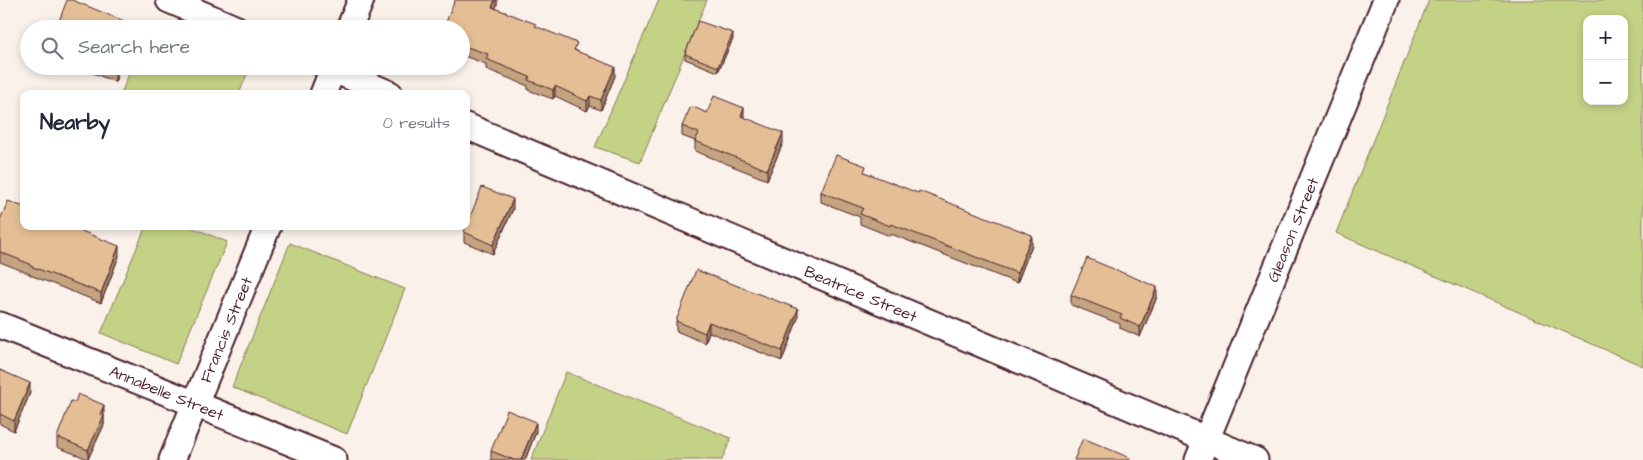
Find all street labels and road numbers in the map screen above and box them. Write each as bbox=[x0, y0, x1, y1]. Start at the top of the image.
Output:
street label: Gleason Street bbox=[1262, 174, 1325, 286]
street label: Beatrice Street bbox=[801, 261, 921, 328]
street label: Francis Street bbox=[195, 273, 258, 386]
street label: Annabelle Street bbox=[106, 360, 227, 427]

